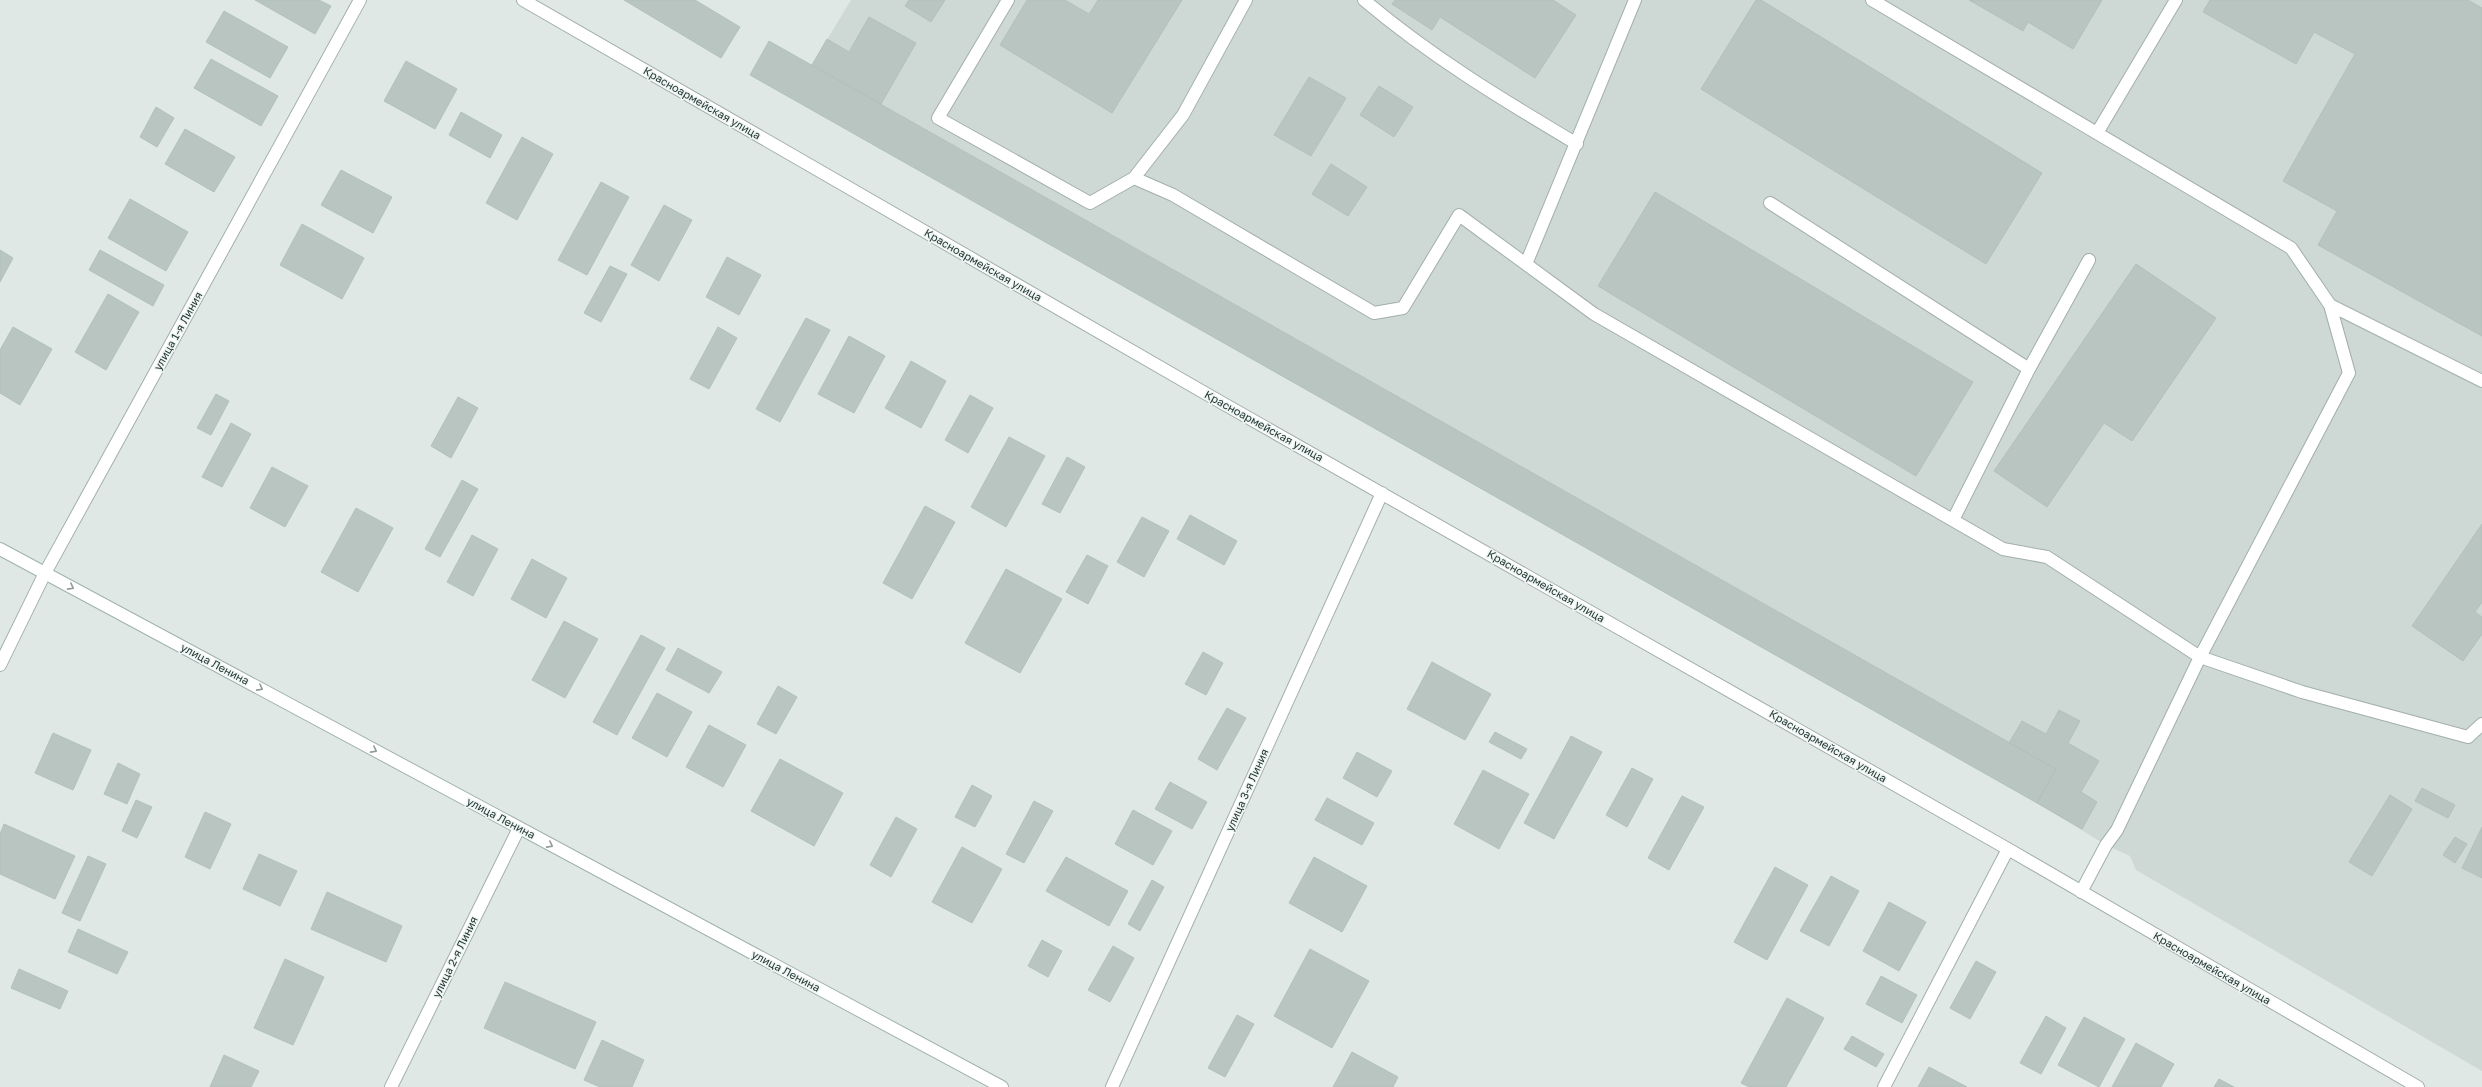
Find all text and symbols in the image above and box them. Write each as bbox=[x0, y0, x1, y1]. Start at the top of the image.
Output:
street label: Красноармейская улица bbox=[641, 64, 763, 142]
street label: Красноармейская улица bbox=[922, 226, 1044, 304]
street label: улица 1-я Линия bbox=[151, 289, 205, 372]
street label: Красноармейская улица bbox=[1203, 387, 1326, 464]
street label: Красноармейская улица bbox=[1485, 547, 1607, 625]
one-way arrow bbox=[67, 582, 75, 589]
street label: улица Ленина bbox=[179, 640, 252, 687]
one-way arrow bbox=[256, 684, 263, 691]
street label: Красноармейская улица bbox=[1767, 707, 1889, 785]
one-way arrow bbox=[370, 745, 378, 752]
street label: улица 3-я Линия bbox=[1223, 747, 1271, 833]
street label: улица Ленина bbox=[465, 794, 538, 841]
one-way arrow bbox=[546, 840, 554, 847]
street label: улица 2-я Линия bbox=[429, 914, 480, 1000]
street label: Красноармейская улица bbox=[2151, 929, 2273, 1007]
street label: улица Ленина bbox=[750, 947, 823, 994]

